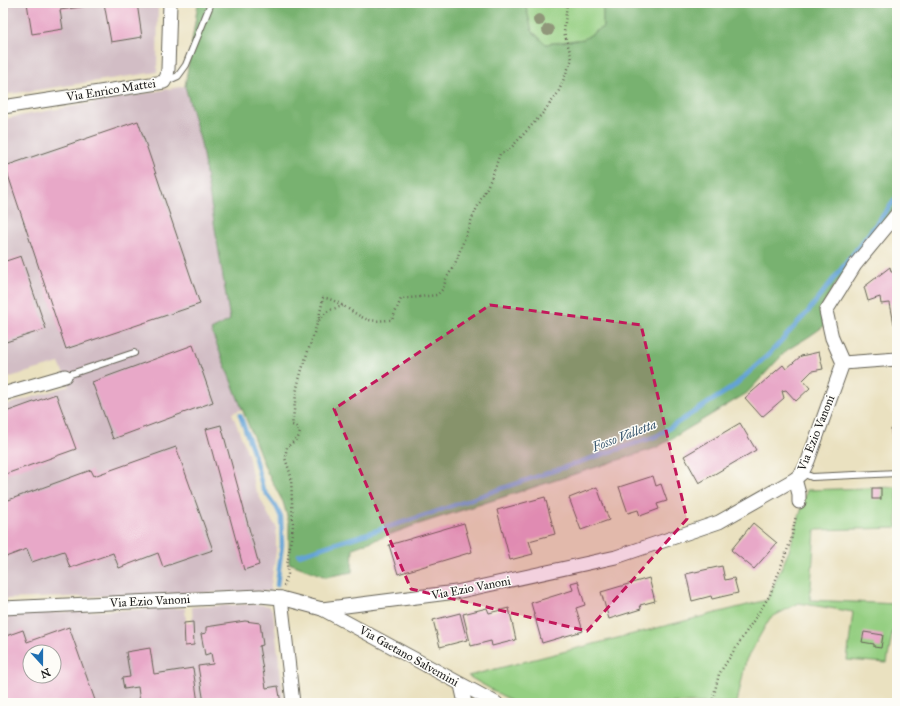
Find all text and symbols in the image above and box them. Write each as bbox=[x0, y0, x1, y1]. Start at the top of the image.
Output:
street label: Via Enrico Mattei bbox=[64, 76, 157, 104]
street label: Via Ezio Vanoni bbox=[794, 393, 838, 474]
water label: Fosso Valletta bbox=[589, 416, 659, 456]
street label: Via Ezio Vanoni bbox=[429, 573, 512, 603]
street label: Via Ezio Vanoni bbox=[109, 592, 191, 610]
street label: Via Gaetano Salvemini bbox=[356, 622, 462, 689]
north arrow bbox=[22, 644, 62, 684]
text: N bbox=[38, 665, 52, 681]

